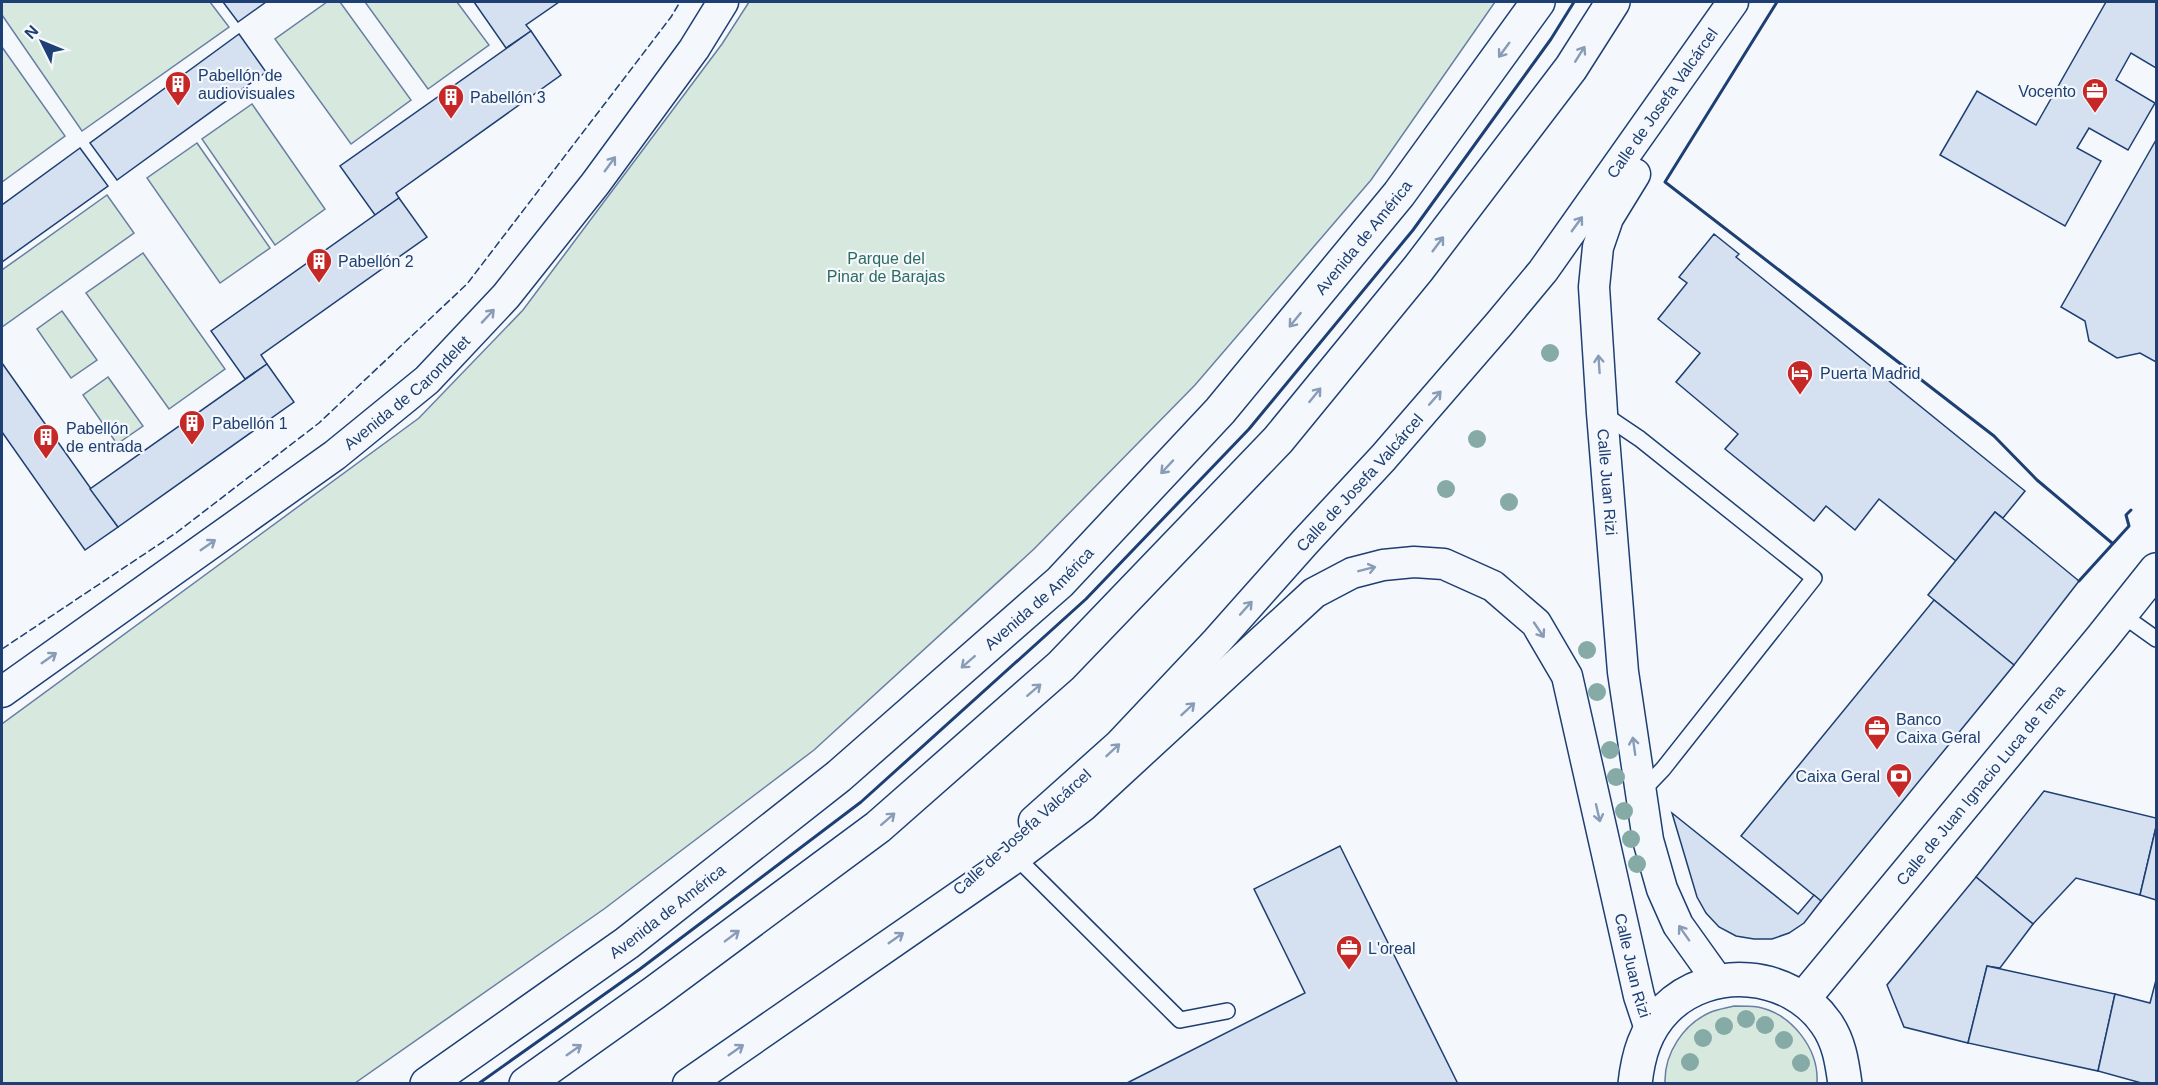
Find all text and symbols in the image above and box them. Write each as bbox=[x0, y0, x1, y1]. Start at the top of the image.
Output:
north arrow bbox=[12, 12, 72, 72]
text: N bbox=[21, 22, 42, 42]
street label: Calle de Josefa Valcárcel bbox=[1603, 25, 1720, 181]
one-way arrow bbox=[1498, 41, 1511, 57]
one-way arrow bbox=[1574, 46, 1586, 63]
place label: Pabellón de audiovisuales bbox=[198, 67, 295, 102]
building icon: Pabellón de audiovisuales bbox=[163, 69, 193, 107]
office icon: Vocento bbox=[2080, 76, 2110, 114]
building icon: Pabellón 3 bbox=[436, 82, 466, 120]
place label: Vocento bbox=[2018, 83, 2076, 100]
place label: Pabellón 3 bbox=[470, 89, 546, 106]
one-way arrow bbox=[603, 156, 616, 172]
street label: Avenida de América bbox=[1312, 177, 1415, 298]
one-way arrow bbox=[1571, 216, 1583, 232]
one-way arrow bbox=[1431, 236, 1444, 252]
building icon: Pabellón 2 bbox=[304, 246, 334, 284]
park label: Parque del Pinar de Barajas bbox=[827, 250, 945, 285]
place label: Pabellón 2 bbox=[338, 253, 414, 270]
one-way arrow bbox=[481, 308, 495, 323]
one-way arrow bbox=[1288, 312, 1302, 327]
street label: Avenida de Carondelet bbox=[340, 332, 473, 453]
one-way arrow bbox=[1593, 355, 1604, 375]
hotel icon: Puerta Madrid bbox=[1785, 358, 1815, 396]
place label: Puerta Madrid bbox=[1820, 365, 1921, 382]
one-way arrow bbox=[1308, 388, 1322, 403]
one-way arrow bbox=[1429, 390, 1442, 406]
building icon: Pabellón 1 bbox=[177, 408, 207, 446]
street label: Calle de Josefa Valcárcel bbox=[1293, 410, 1426, 554]
place label: Pabellón 1 bbox=[212, 415, 288, 432]
place label: Pabellón de entrada bbox=[66, 420, 143, 455]
building icon: Pabellón de entrada bbox=[31, 422, 61, 460]
street label: Calle Juan Rizi bbox=[1595, 428, 1620, 536]
one-way arrow bbox=[1160, 460, 1175, 475]
one-way arrow bbox=[200, 539, 216, 551]
street label: Avenida de América bbox=[981, 544, 1097, 653]
one-way arrow bbox=[1358, 563, 1377, 574]
one-way arrow bbox=[1239, 601, 1253, 616]
one-way arrow bbox=[1533, 621, 1545, 637]
one-way arrow bbox=[41, 652, 57, 664]
one-way arrow bbox=[961, 655, 976, 669]
street label: Calle de Juan Ignacio Luca de Tena bbox=[1893, 681, 2068, 888]
one-way arrow bbox=[1026, 683, 1041, 697]
one-way arrow bbox=[1180, 702, 1195, 716]
place label: Banco Caixa Geral bbox=[1896, 711, 1980, 746]
office icon: Banco Caixa Geral bbox=[1862, 713, 1892, 751]
one-way arrow bbox=[1629, 737, 1640, 757]
one-way arrow bbox=[1105, 743, 1120, 757]
bank icon: Caixa Geral bbox=[1884, 761, 1914, 799]
street label: Calle de Josefa Valcárcel bbox=[950, 766, 1094, 898]
place label: Caixa Geral bbox=[1796, 768, 1880, 785]
one-way arrow bbox=[1593, 803, 1605, 822]
one-way arrow bbox=[880, 812, 896, 825]
street label: Avenida de América bbox=[606, 861, 728, 961]
street label: Calle Juan Rizi bbox=[1612, 911, 1654, 1020]
one-way arrow bbox=[1678, 926, 1690, 942]
one-way arrow bbox=[724, 929, 740, 942]
one-way arrow bbox=[887, 932, 903, 944]
office icon: L'oreal bbox=[1334, 933, 1364, 971]
place label: L'oreal bbox=[1368, 940, 1416, 957]
one-way arrow bbox=[565, 1044, 582, 1056]
one-way arrow bbox=[727, 1044, 743, 1056]

